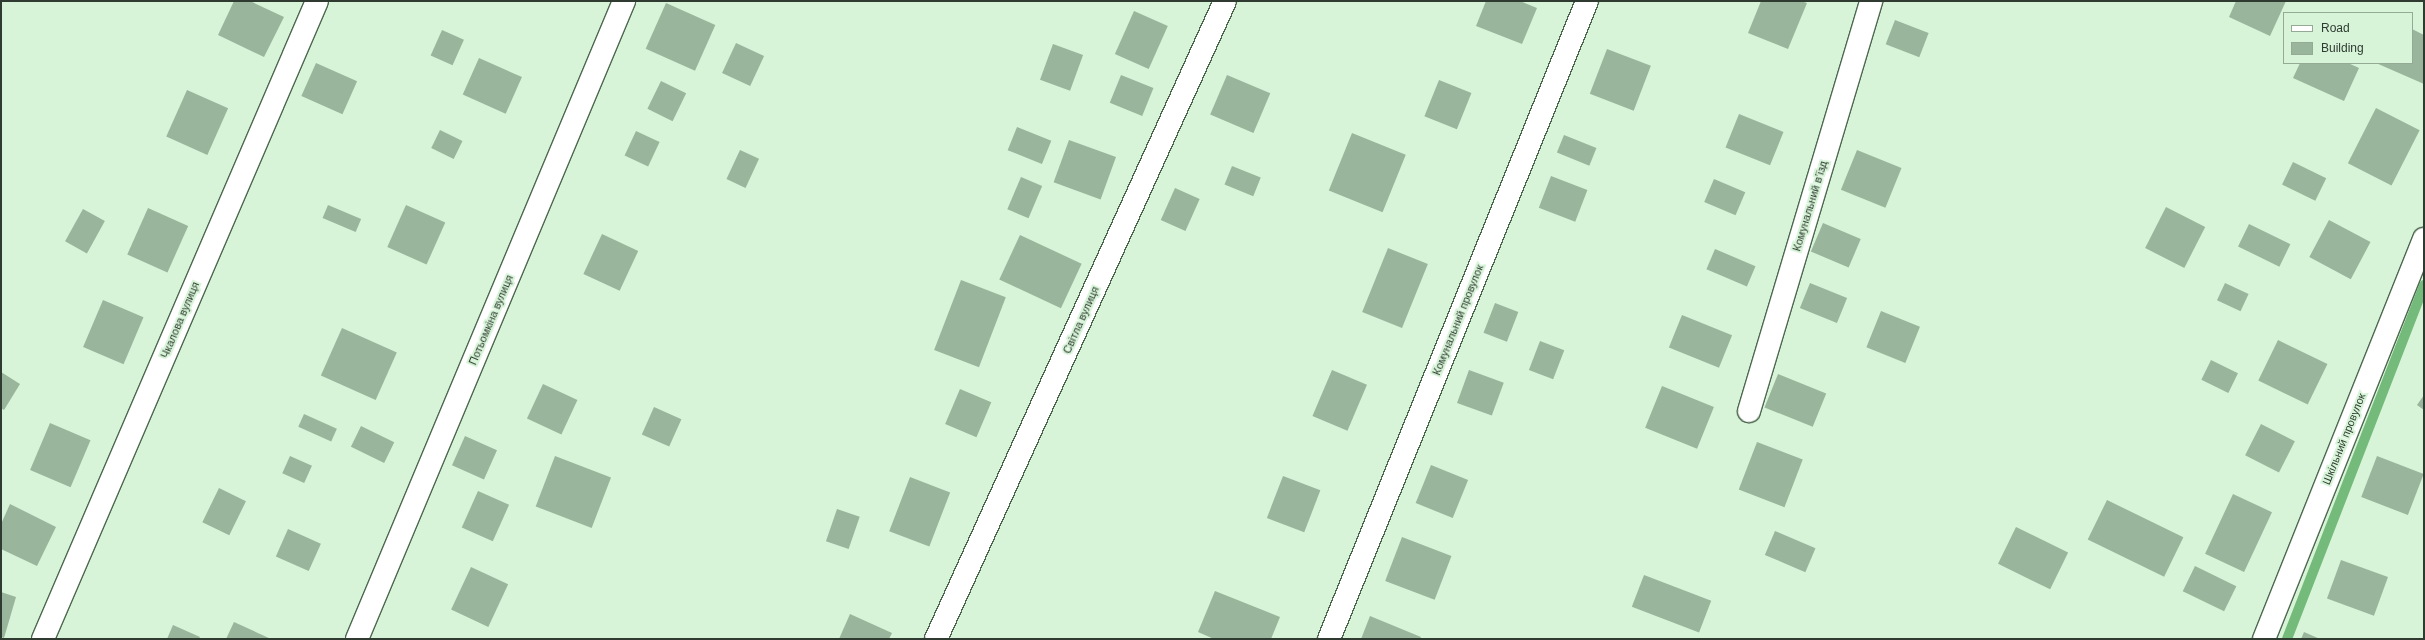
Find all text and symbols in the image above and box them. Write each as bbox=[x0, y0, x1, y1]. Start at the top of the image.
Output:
legend bbox=[2283, 12, 2413, 64]
text: Road bbox=[2321, 21, 2350, 35]
text: Building bbox=[2321, 41, 2364, 55]
street label: Комунальний в’їзд bbox=[1790, 159, 1830, 253]
street label: Комунальний провулок bbox=[1430, 263, 1486, 377]
street label: Потьомкіна вулиця bbox=[466, 273, 516, 367]
street label: Чкалова вулиця bbox=[158, 280, 202, 360]
street label: Світла вулиця bbox=[1060, 284, 1102, 356]
street label: Шкільний провулок bbox=[2320, 391, 2368, 487]

